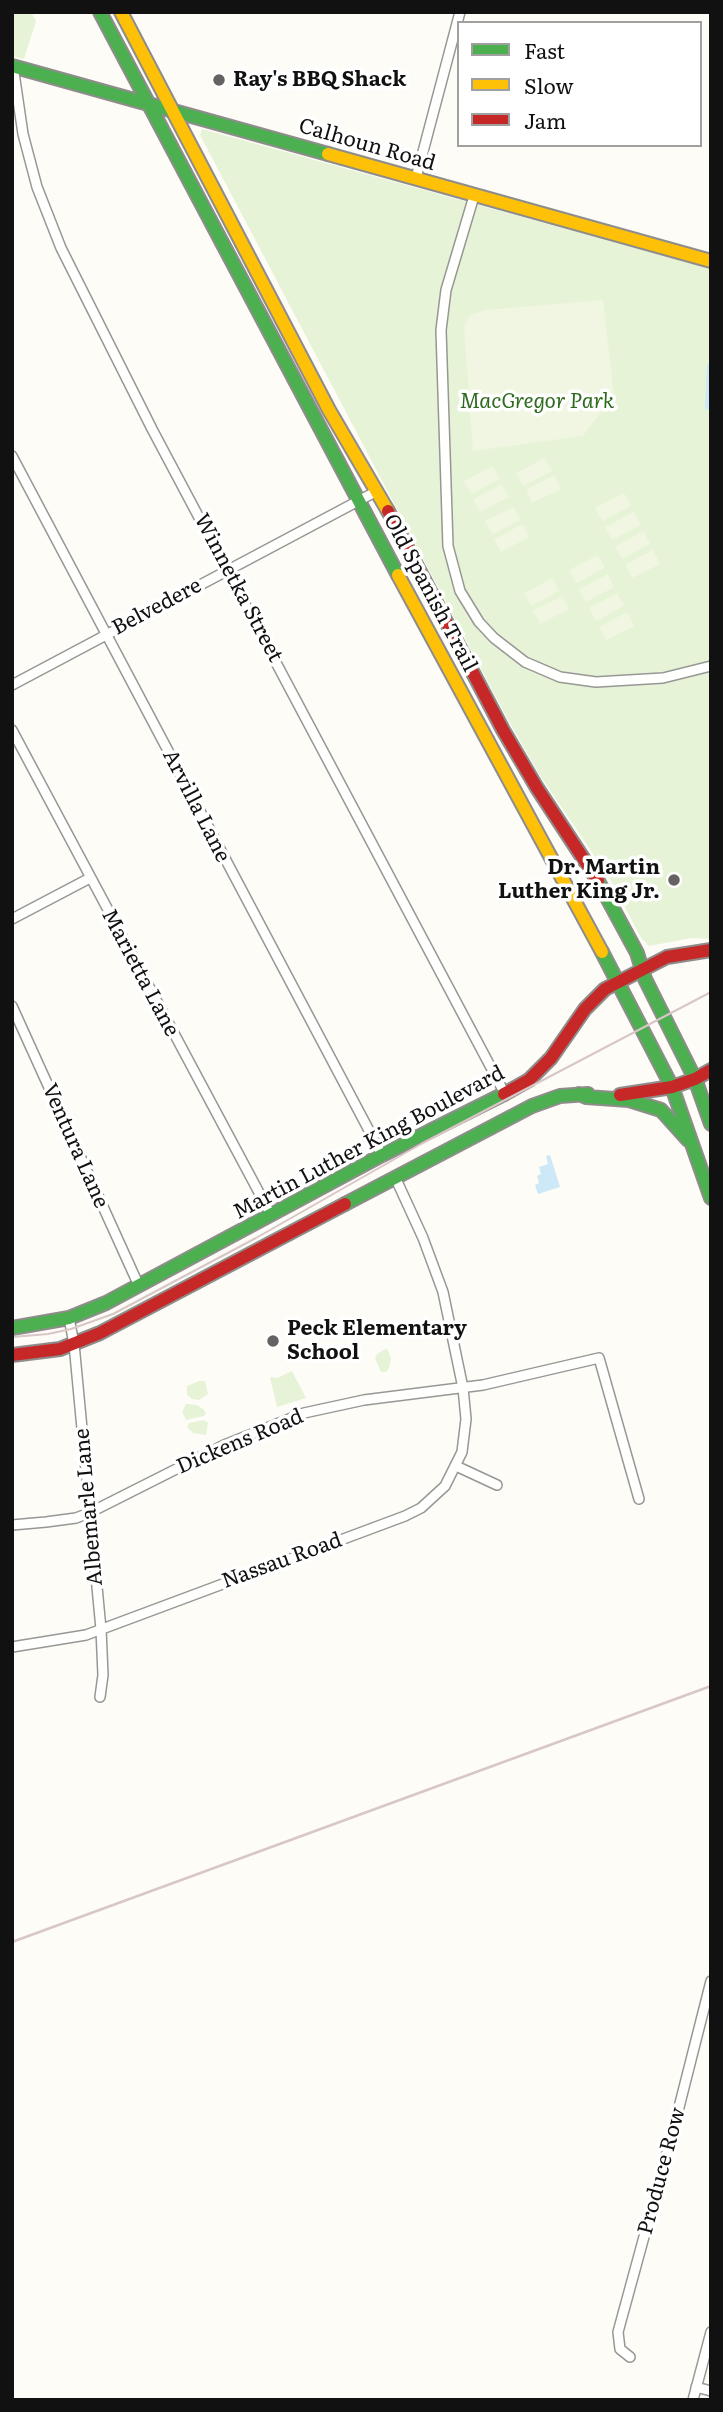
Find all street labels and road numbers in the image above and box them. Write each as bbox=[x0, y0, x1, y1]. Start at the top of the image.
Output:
street label: Calhoun Road bbox=[296, 113, 438, 177]
street label: Winnetka Street bbox=[188, 509, 288, 667]
street label: Old Spanish Trail bbox=[378, 510, 482, 676]
street label: Belvedere bbox=[108, 573, 206, 641]
street label: Arvilla Lane bbox=[157, 745, 235, 867]
street label: Marietta Lane bbox=[96, 905, 184, 1041]
street label: Martin Luther King Boulevard bbox=[229, 1061, 509, 1225]
street label: Ventura Lane bbox=[36, 1080, 114, 1212]
street label: Dickens Road bbox=[173, 1404, 307, 1480]
street label: Albemarle Lane bbox=[70, 1427, 108, 1587]
street label: Nassau Road bbox=[219, 1528, 345, 1594]
street label: Produce Row bbox=[633, 2105, 691, 2237]

